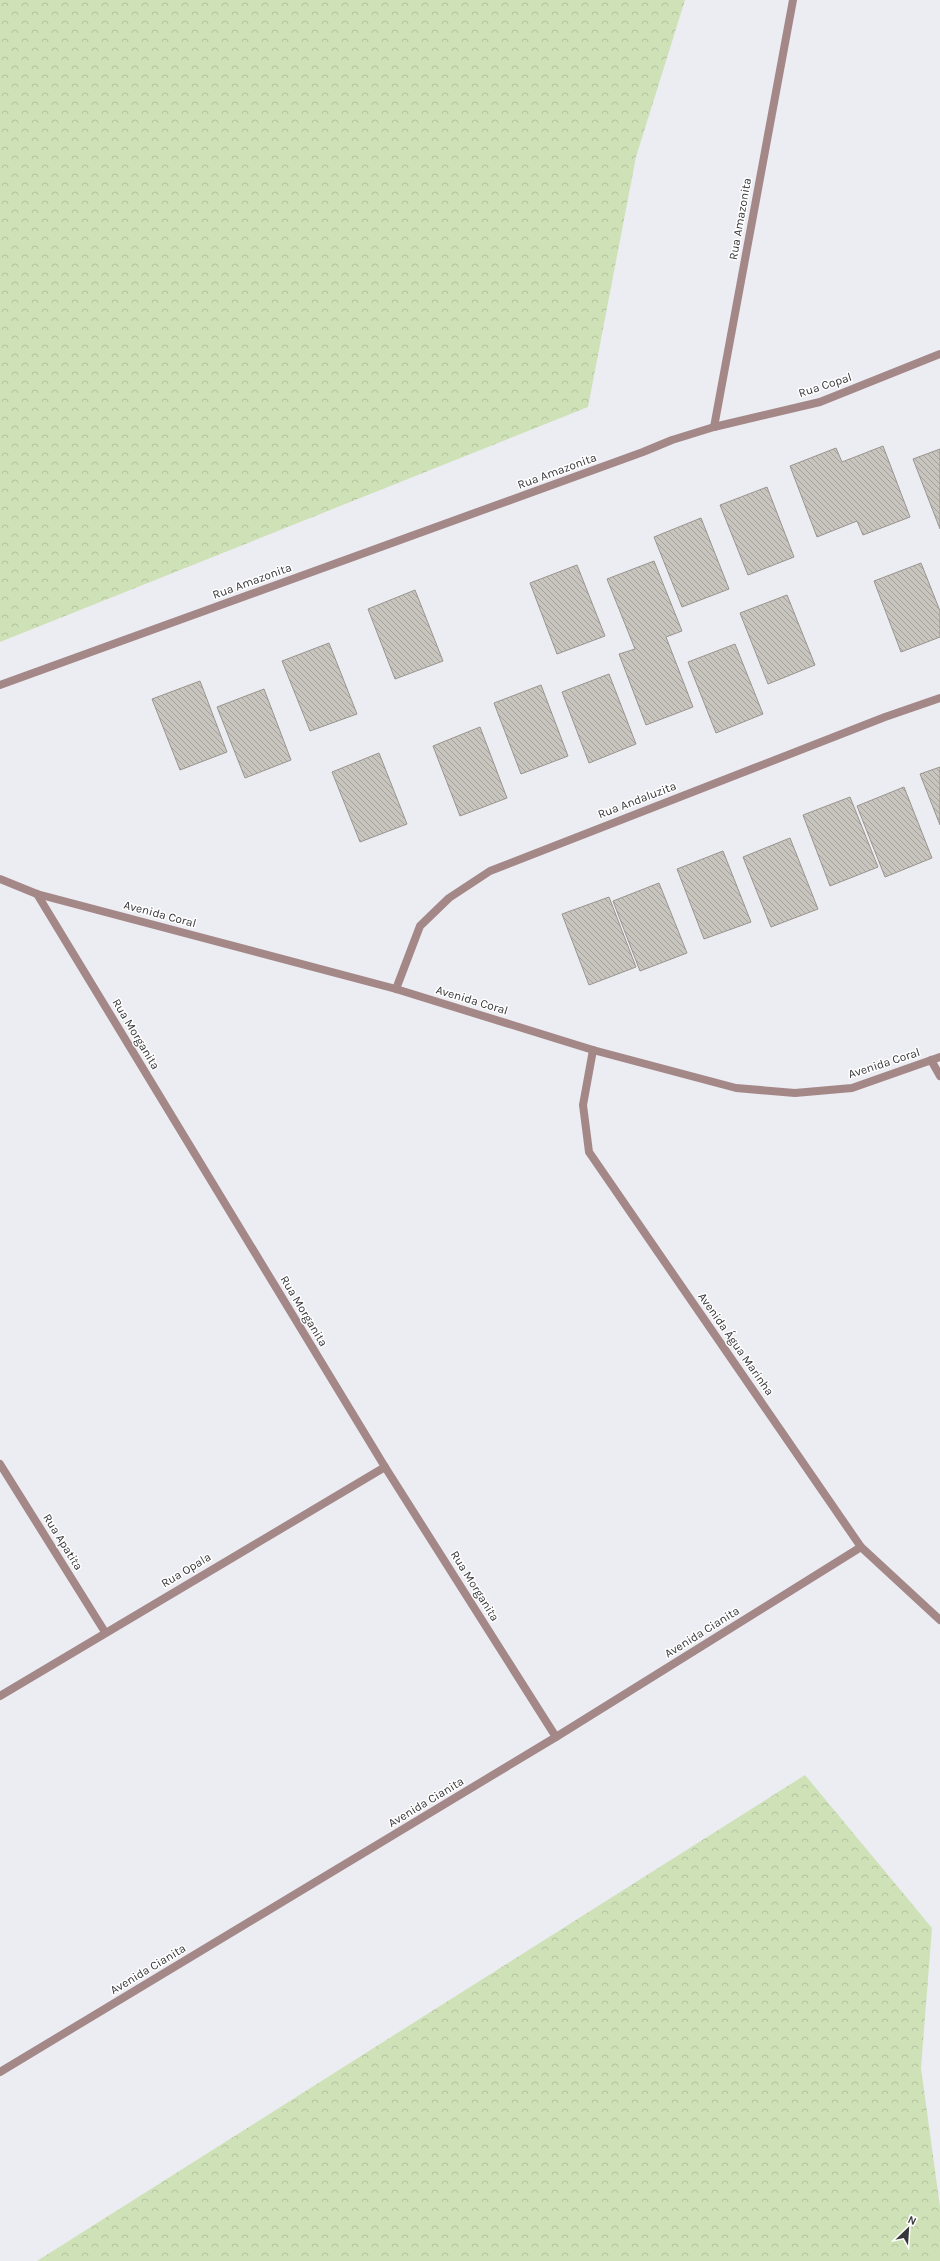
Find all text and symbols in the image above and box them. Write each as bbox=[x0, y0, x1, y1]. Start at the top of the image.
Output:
street label: Rua Amazonita bbox=[726, 177, 754, 261]
street label: Rua Copal bbox=[797, 370, 853, 400]
street label: Rua Amazonita bbox=[516, 450, 598, 492]
street label: Rua Amazonita bbox=[211, 560, 293, 602]
street label: Rua Andaluzita bbox=[596, 779, 678, 821]
street label: Avenida Coral bbox=[122, 898, 198, 930]
street label: Avenida Coral bbox=[434, 982, 510, 1018]
street label: Rua Morganita bbox=[109, 996, 163, 1072]
street label: Avenida Coral bbox=[846, 1045, 922, 1081]
street label: Rua Morganita bbox=[277, 1273, 331, 1349]
street label: Avenida Água Marinha bbox=[695, 1289, 778, 1398]
street label: Rua Apatita bbox=[40, 1511, 86, 1573]
street label: Rua Morganita bbox=[448, 1548, 502, 1624]
street label: Rua Opala bbox=[159, 1550, 213, 1590]
street label: Avenida Cianita bbox=[662, 1603, 742, 1661]
street label: Avenida Cianita bbox=[386, 1774, 466, 1830]
street label: Avenida Cianita bbox=[108, 1941, 188, 1997]
north arrow bbox=[888, 2209, 928, 2249]
text: N bbox=[906, 2213, 918, 2228]

